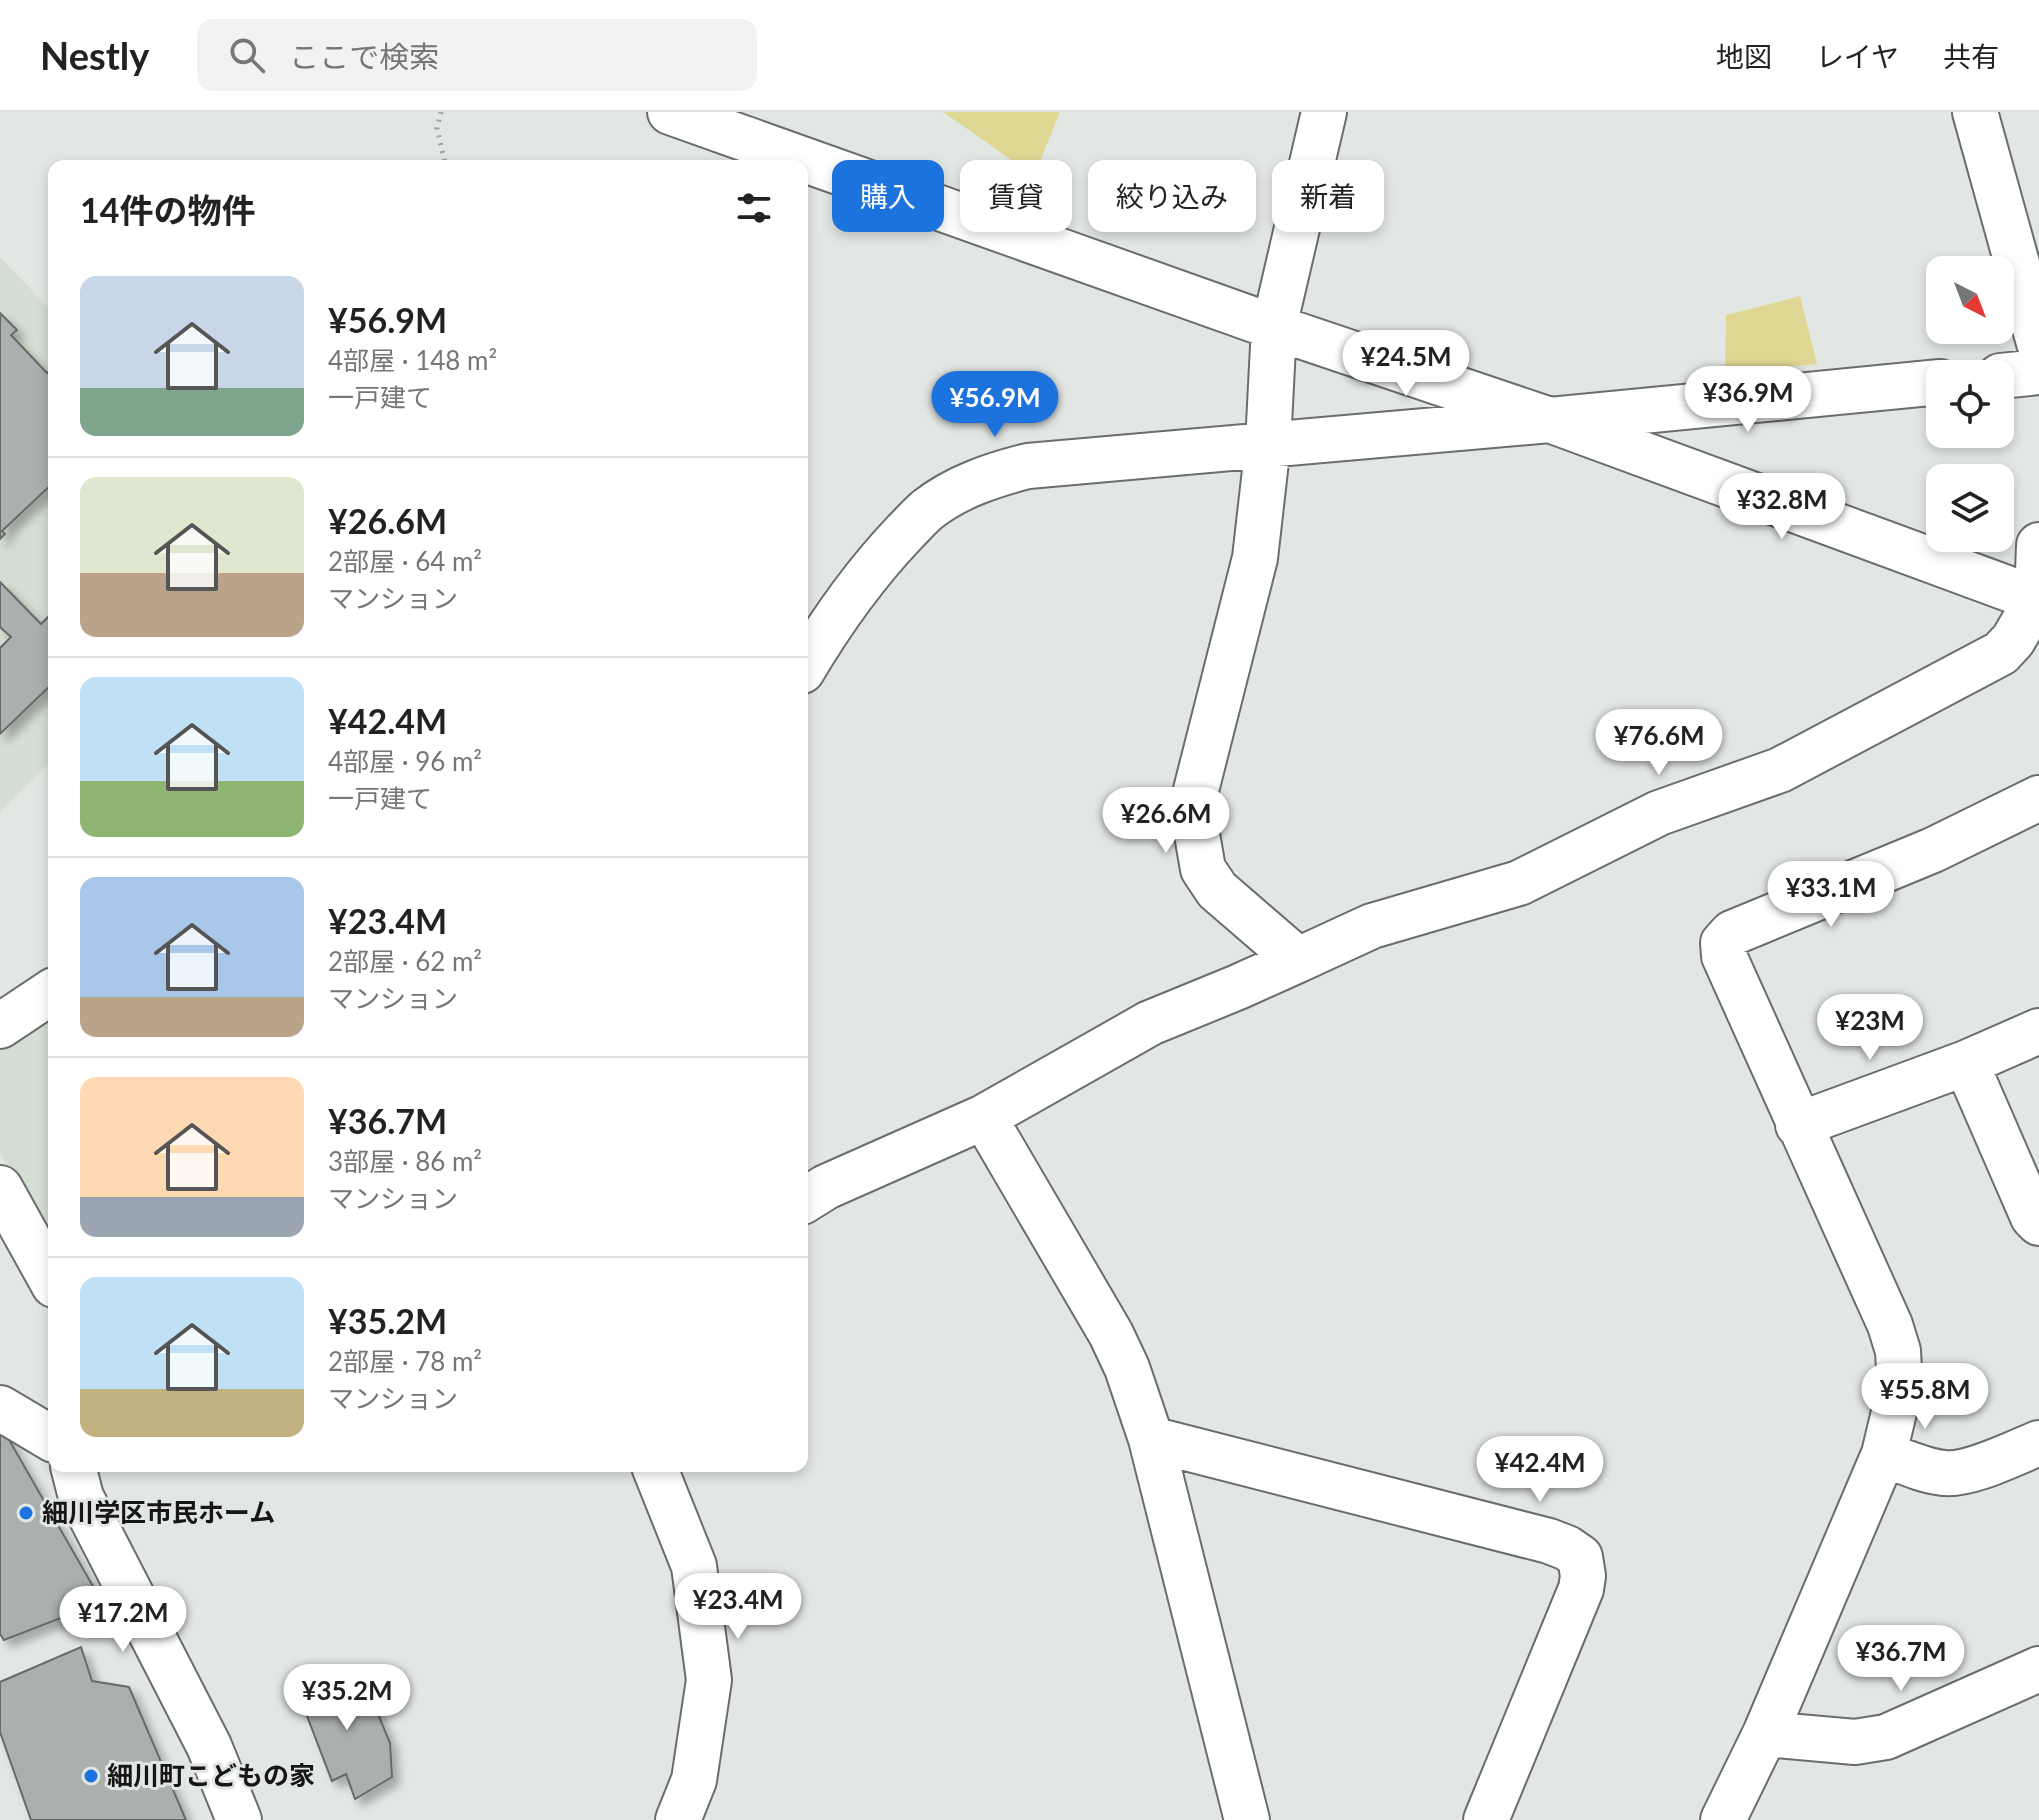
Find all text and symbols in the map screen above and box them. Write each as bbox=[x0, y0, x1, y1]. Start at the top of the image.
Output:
search box bbox=[197, 19, 757, 91]
text: Nestly bbox=[40, 32, 149, 78]
icon: search bbox=[225, 33, 269, 77]
text: ここで検索 bbox=[289, 38, 439, 74]
text: 地図 bbox=[1716, 39, 1772, 73]
text: レイヤ bbox=[1816, 39, 1899, 73]
text: 共有 bbox=[1943, 39, 1999, 73]
chip: 購入 bbox=[832, 160, 944, 232]
chip: 賃貸 bbox=[960, 160, 1072, 232]
chip: 絞り込み bbox=[1088, 160, 1256, 232]
chip: 新着 bbox=[1272, 160, 1384, 232]
icon: filters bbox=[732, 186, 776, 230]
text: 14件の物件 bbox=[80, 189, 255, 230]
north arrow bbox=[1926, 256, 2014, 344]
map controls bbox=[1926, 256, 2014, 552]
text: ¥56.9M bbox=[328, 299, 447, 340]
icon: home bbox=[144, 308, 240, 404]
pin: ¥24.5M bbox=[1341, 330, 1471, 398]
text: ¥24.5M bbox=[1360, 340, 1452, 372]
text: 4部屋 · 148 m² bbox=[328, 344, 497, 376]
button: locate bbox=[1926, 360, 2014, 448]
pin: ¥36.9M bbox=[1683, 366, 1813, 434]
pin: ¥56.9M bbox=[930, 371, 1060, 439]
text: ¥36.9M bbox=[1702, 376, 1794, 408]
text: 一戸建て bbox=[328, 381, 432, 413]
text: ¥56.9M bbox=[949, 381, 1041, 413]
button: layers bbox=[1926, 464, 2014, 552]
pin: ¥32.8M bbox=[1717, 473, 1847, 541]
text: ¥32.8M bbox=[1736, 483, 1828, 515]
text: ¥26.6M bbox=[328, 500, 447, 541]
icon: home bbox=[144, 509, 240, 605]
text: 2部屋 · 64 m² bbox=[328, 545, 482, 577]
text: マンション bbox=[328, 582, 458, 614]
text: ¥42.4M bbox=[328, 700, 447, 741]
icon: home bbox=[144, 709, 240, 805]
pin: ¥76.6M bbox=[1594, 709, 1724, 777]
text: ¥76.6M bbox=[1613, 719, 1705, 751]
text: 4部屋 · 96 m² bbox=[328, 745, 482, 777]
text: 一戸建て bbox=[328, 782, 432, 814]
pin: ¥26.6M bbox=[1101, 787, 1231, 855]
text: ¥26.6M bbox=[1120, 797, 1212, 829]
pin: ¥33.1M bbox=[1766, 861, 1896, 929]
text: ¥33.1M bbox=[1785, 871, 1877, 903]
text: ¥23.4M bbox=[328, 900, 447, 941]
icon: home bbox=[144, 909, 240, 1005]
text: 2部屋 · 62 m² bbox=[328, 945, 482, 977]
text: マンション bbox=[328, 982, 458, 1014]
pin: ¥23M bbox=[1823, 994, 1917, 1062]
text: ¥23M bbox=[1835, 1004, 1905, 1036]
text: ¥36.7M bbox=[328, 1100, 447, 1141]
icon: home bbox=[144, 1109, 240, 1205]
text: 3部屋 · 86 m² bbox=[328, 1145, 482, 1177]
text: マンション bbox=[328, 1182, 458, 1214]
text: ¥35.2M bbox=[328, 1300, 447, 1341]
icon: home bbox=[144, 1309, 240, 1405]
text: 2部屋 · 78 m² bbox=[328, 1345, 482, 1377]
pin: ¥55.8M bbox=[1860, 1363, 1990, 1431]
text: ¥55.8M bbox=[1879, 1373, 1971, 1405]
text: マンション bbox=[328, 1382, 458, 1414]
pin: ¥42.4M bbox=[1475, 1436, 1605, 1504]
text: ¥42.4M bbox=[1494, 1446, 1586, 1478]
place label: 細川学区市民ホーム bbox=[42, 1496, 275, 1528]
marker: 細川学区市民ホーム bbox=[17, 1504, 35, 1522]
pin: ¥23.4M bbox=[673, 1573, 803, 1641]
text: ¥23.4M bbox=[692, 1583, 784, 1615]
pin: ¥17.2M bbox=[58, 1586, 188, 1654]
text: ¥17.2M bbox=[77, 1596, 169, 1628]
pin: ¥36.7M bbox=[1836, 1625, 1966, 1693]
text: ¥36.7M bbox=[1855, 1635, 1947, 1667]
pin: ¥35.2M bbox=[282, 1664, 412, 1732]
text: ¥35.2M bbox=[301, 1674, 393, 1706]
place label: 細川町こどもの家 bbox=[107, 1759, 315, 1791]
marker: 細川町こどもの家 bbox=[82, 1767, 100, 1785]

